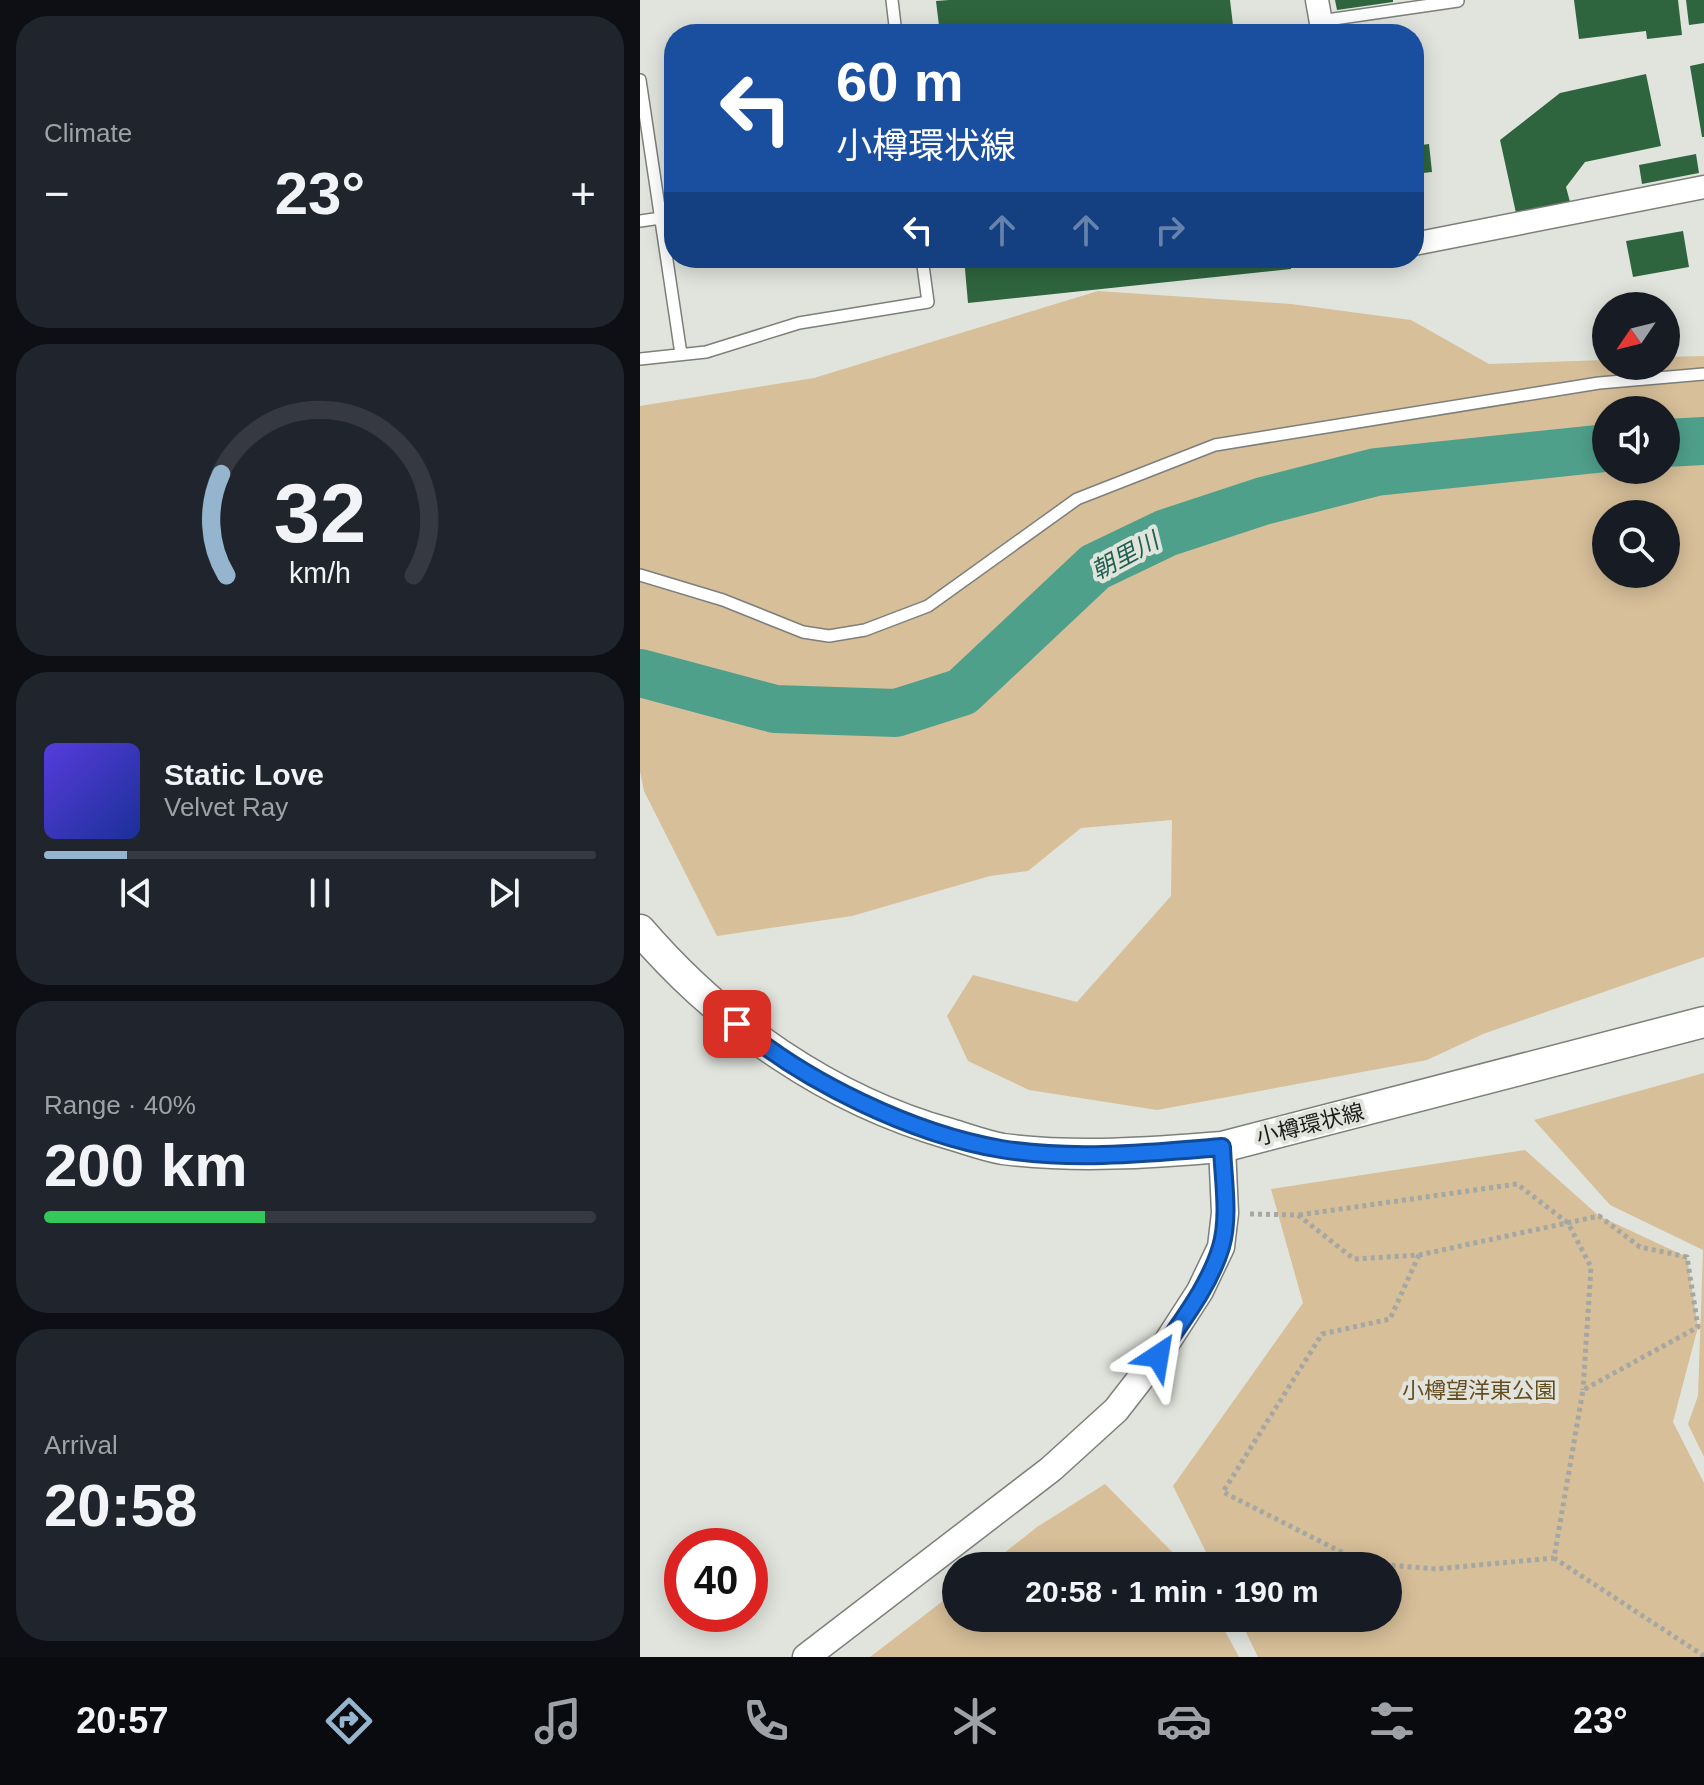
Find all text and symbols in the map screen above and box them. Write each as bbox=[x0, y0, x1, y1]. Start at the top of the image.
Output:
text: 60 m bbox=[836, 50, 964, 113]
icon: left bbox=[704, 56, 808, 160]
text: Climate bbox=[44, 118, 132, 148]
text: 小樽環状線 bbox=[836, 125, 1016, 166]
text: 23° bbox=[275, 160, 365, 227]
text: − bbox=[44, 169, 70, 218]
text: + bbox=[570, 169, 596, 218]
icon: left bbox=[896, 208, 940, 252]
icon: ahead bbox=[980, 208, 1024, 252]
icon: ahead bbox=[1064, 208, 1108, 252]
icon: right bbox=[1148, 208, 1192, 252]
north arrow bbox=[1592, 292, 1680, 380]
map controls bbox=[1592, 292, 1680, 588]
button: sound bbox=[1592, 396, 1680, 484]
text: 32 bbox=[274, 467, 366, 560]
button: search bbox=[1592, 500, 1680, 588]
water label: 朝里川 bbox=[1087, 525, 1166, 584]
text: km/h bbox=[289, 557, 351, 589]
text: Static Love bbox=[164, 758, 324, 791]
text: Velvet Ray bbox=[164, 792, 288, 822]
icon: previous bbox=[114, 871, 158, 915]
icon: pause bbox=[298, 871, 342, 915]
icon: next bbox=[482, 871, 526, 915]
pin bbox=[703, 990, 771, 1058]
icon: arrive bbox=[715, 1002, 759, 1046]
text: Range · 40% bbox=[44, 1090, 196, 1120]
street label: 小樽環状線 bbox=[1254, 1099, 1367, 1150]
text: 200 km bbox=[44, 1132, 248, 1199]
position arrow bbox=[1116, 1314, 1200, 1398]
park label: 小樽望洋東公園 bbox=[1402, 1378, 1556, 1403]
text: Arrival bbox=[44, 1430, 118, 1460]
text: 20:58 bbox=[44, 1472, 197, 1539]
speed limit sign: 40 bbox=[664, 1528, 768, 1632]
text: 20:58 · 1 min · 190 m bbox=[1025, 1575, 1319, 1608]
icon: directions bbox=[321, 1693, 377, 1749]
icon: music bbox=[530, 1693, 586, 1749]
icon: phone bbox=[738, 1693, 794, 1749]
icon: climate bbox=[947, 1693, 1003, 1749]
icon: car bbox=[1156, 1693, 1212, 1749]
icon: filters bbox=[1364, 1693, 1420, 1749]
text: 20:57 bbox=[76, 1700, 168, 1741]
text: 23° bbox=[1573, 1700, 1628, 1741]

